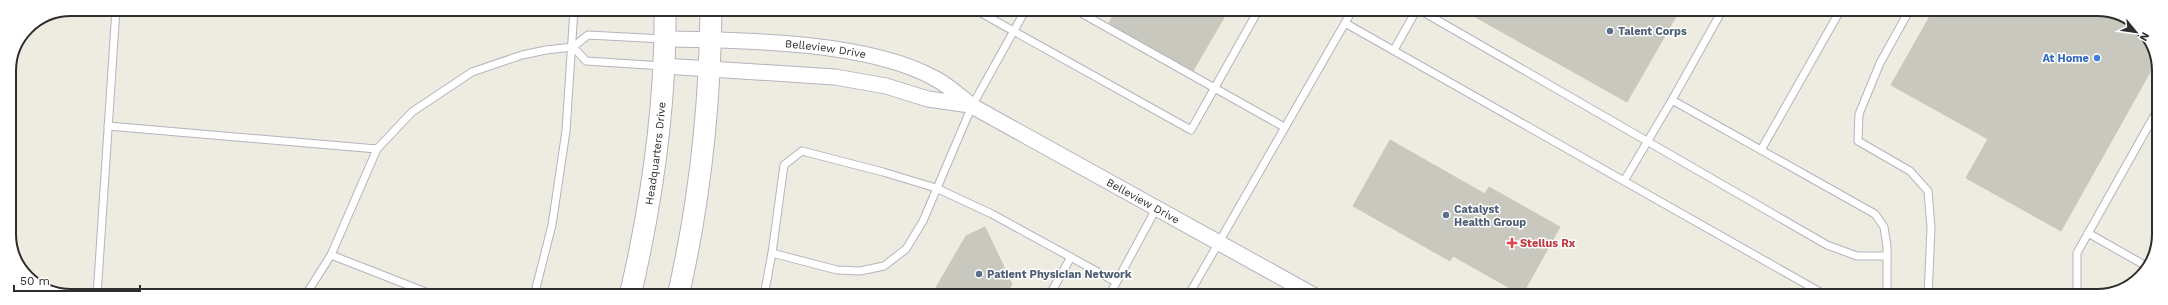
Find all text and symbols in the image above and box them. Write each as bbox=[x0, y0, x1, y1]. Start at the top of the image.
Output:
north arrow bbox=[2116, 12, 2156, 52]
place label: Talent Corps bbox=[1618, 25, 1687, 38]
marker: Talent Corps bbox=[1605, 26, 1615, 36]
text: N bbox=[2137, 30, 2152, 43]
street label: Belleview Drive bbox=[785, 37, 867, 61]
place label: At Home bbox=[2042, 52, 2089, 65]
marker: At Home bbox=[2092, 53, 2102, 63]
street label: Headquarters Drive bbox=[643, 101, 669, 206]
street label: Belleview Drive bbox=[1104, 176, 1182, 227]
place label: Catalyst Health Group bbox=[1454, 203, 1526, 229]
marker: Catalyst Health Group bbox=[1441, 210, 1451, 220]
place label: Stellus Rx bbox=[1520, 237, 1576, 250]
marker: Stellus Rx bbox=[1507, 238, 1517, 248]
scale bar bbox=[14, 267, 140, 293]
place label: Patient Physician Network bbox=[987, 268, 1132, 281]
marker: Patient Physician Network bbox=[974, 269, 984, 279]
text: 50 m bbox=[20, 274, 50, 288]

